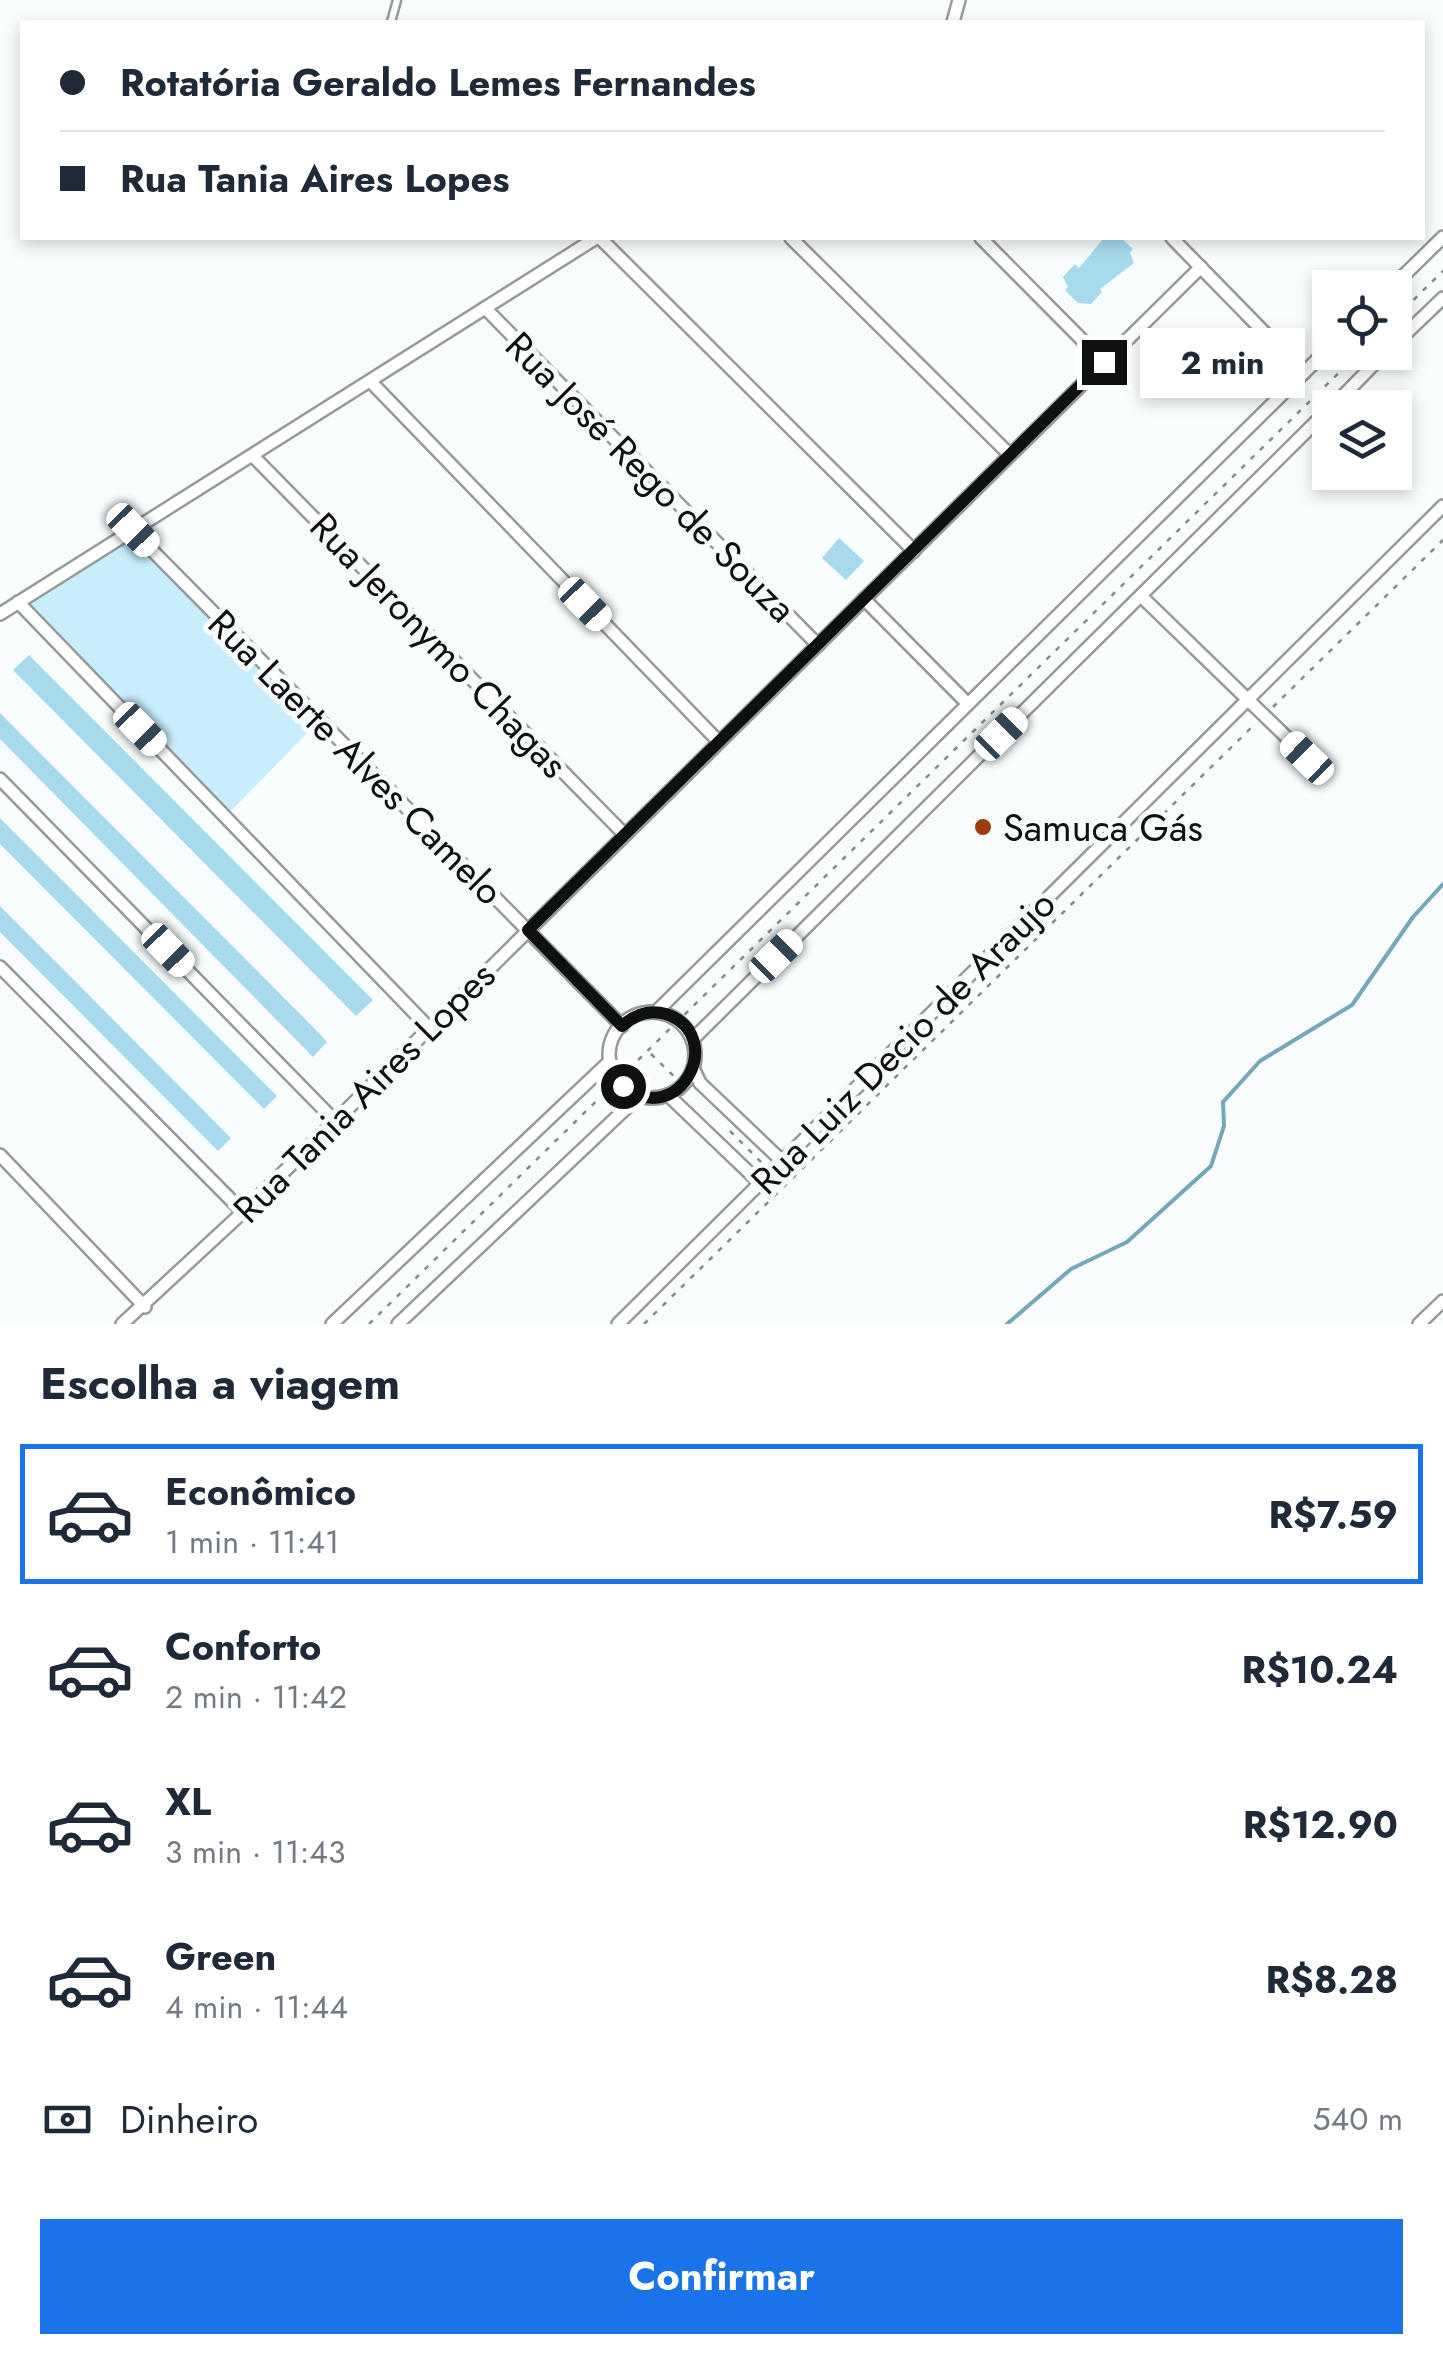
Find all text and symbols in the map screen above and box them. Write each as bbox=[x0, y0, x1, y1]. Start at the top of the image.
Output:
text: Rotatória Geraldo Lemes Fernandes bbox=[120, 55, 756, 110]
text: Rua Tania Aires Lopes bbox=[120, 151, 510, 206]
map controls bbox=[1312, 270, 1412, 490]
button: locate bbox=[1312, 270, 1412, 370]
street label: Rua José Rego de Souza bbox=[493, 319, 809, 635]
callout: 2 min bbox=[1139, 327, 1304, 397]
route end bbox=[1082, 340, 1127, 385]
text: 2 min bbox=[1180, 340, 1265, 386]
button: layers bbox=[1312, 390, 1412, 490]
car bbox=[101, 498, 165, 562]
street label: Rua Jeronymo Chagas bbox=[297, 500, 581, 790]
car bbox=[553, 572, 617, 636]
street label: Rua Laerte Alves Camelo bbox=[196, 597, 516, 917]
car bbox=[108, 697, 172, 761]
car bbox=[969, 702, 1033, 766]
car bbox=[1275, 726, 1339, 790]
place label: Samuca Gás bbox=[1003, 800, 1203, 855]
marker: Samuca Gás bbox=[972, 816, 994, 838]
street label: Rua Luiz Decio de Araujo bbox=[738, 877, 1068, 1207]
car bbox=[136, 918, 200, 982]
car bbox=[744, 924, 808, 988]
street label: Rua Tania Aires Lopes bbox=[221, 949, 507, 1235]
route start bbox=[601, 1064, 646, 1109]
text: Escolha a viagem bbox=[40, 1351, 400, 1416]
text: Econômico bbox=[165, 1464, 356, 1519]
icon: car bbox=[45, 1469, 135, 1559]
text: R$7.59 bbox=[1268, 1487, 1398, 1542]
text: 1 min · 11:41 bbox=[165, 1519, 339, 1565]
text: Conforto bbox=[165, 1619, 322, 1674]
icon: car bbox=[45, 1624, 135, 1714]
text: R$10.24 bbox=[1242, 1642, 1398, 1697]
text: 2 min · 11:42 bbox=[165, 1674, 347, 1720]
text: XL bbox=[165, 1774, 211, 1829]
icon: car bbox=[45, 1779, 135, 1869]
text: R$12.90 bbox=[1243, 1797, 1398, 1852]
text: 3 min · 11:43 bbox=[165, 1829, 345, 1875]
text: Green bbox=[165, 1929, 276, 1984]
icon: car bbox=[45, 1934, 135, 2024]
text: R$8.28 bbox=[1266, 1952, 1398, 2007]
text: 4 min · 11:44 bbox=[165, 1984, 348, 2030]
icon: cash bbox=[40, 2092, 95, 2147]
text: Dinheiro bbox=[120, 2092, 258, 2147]
text: 540 m bbox=[1313, 2096, 1403, 2142]
button: Confirmar bbox=[40, 2219, 1403, 2334]

